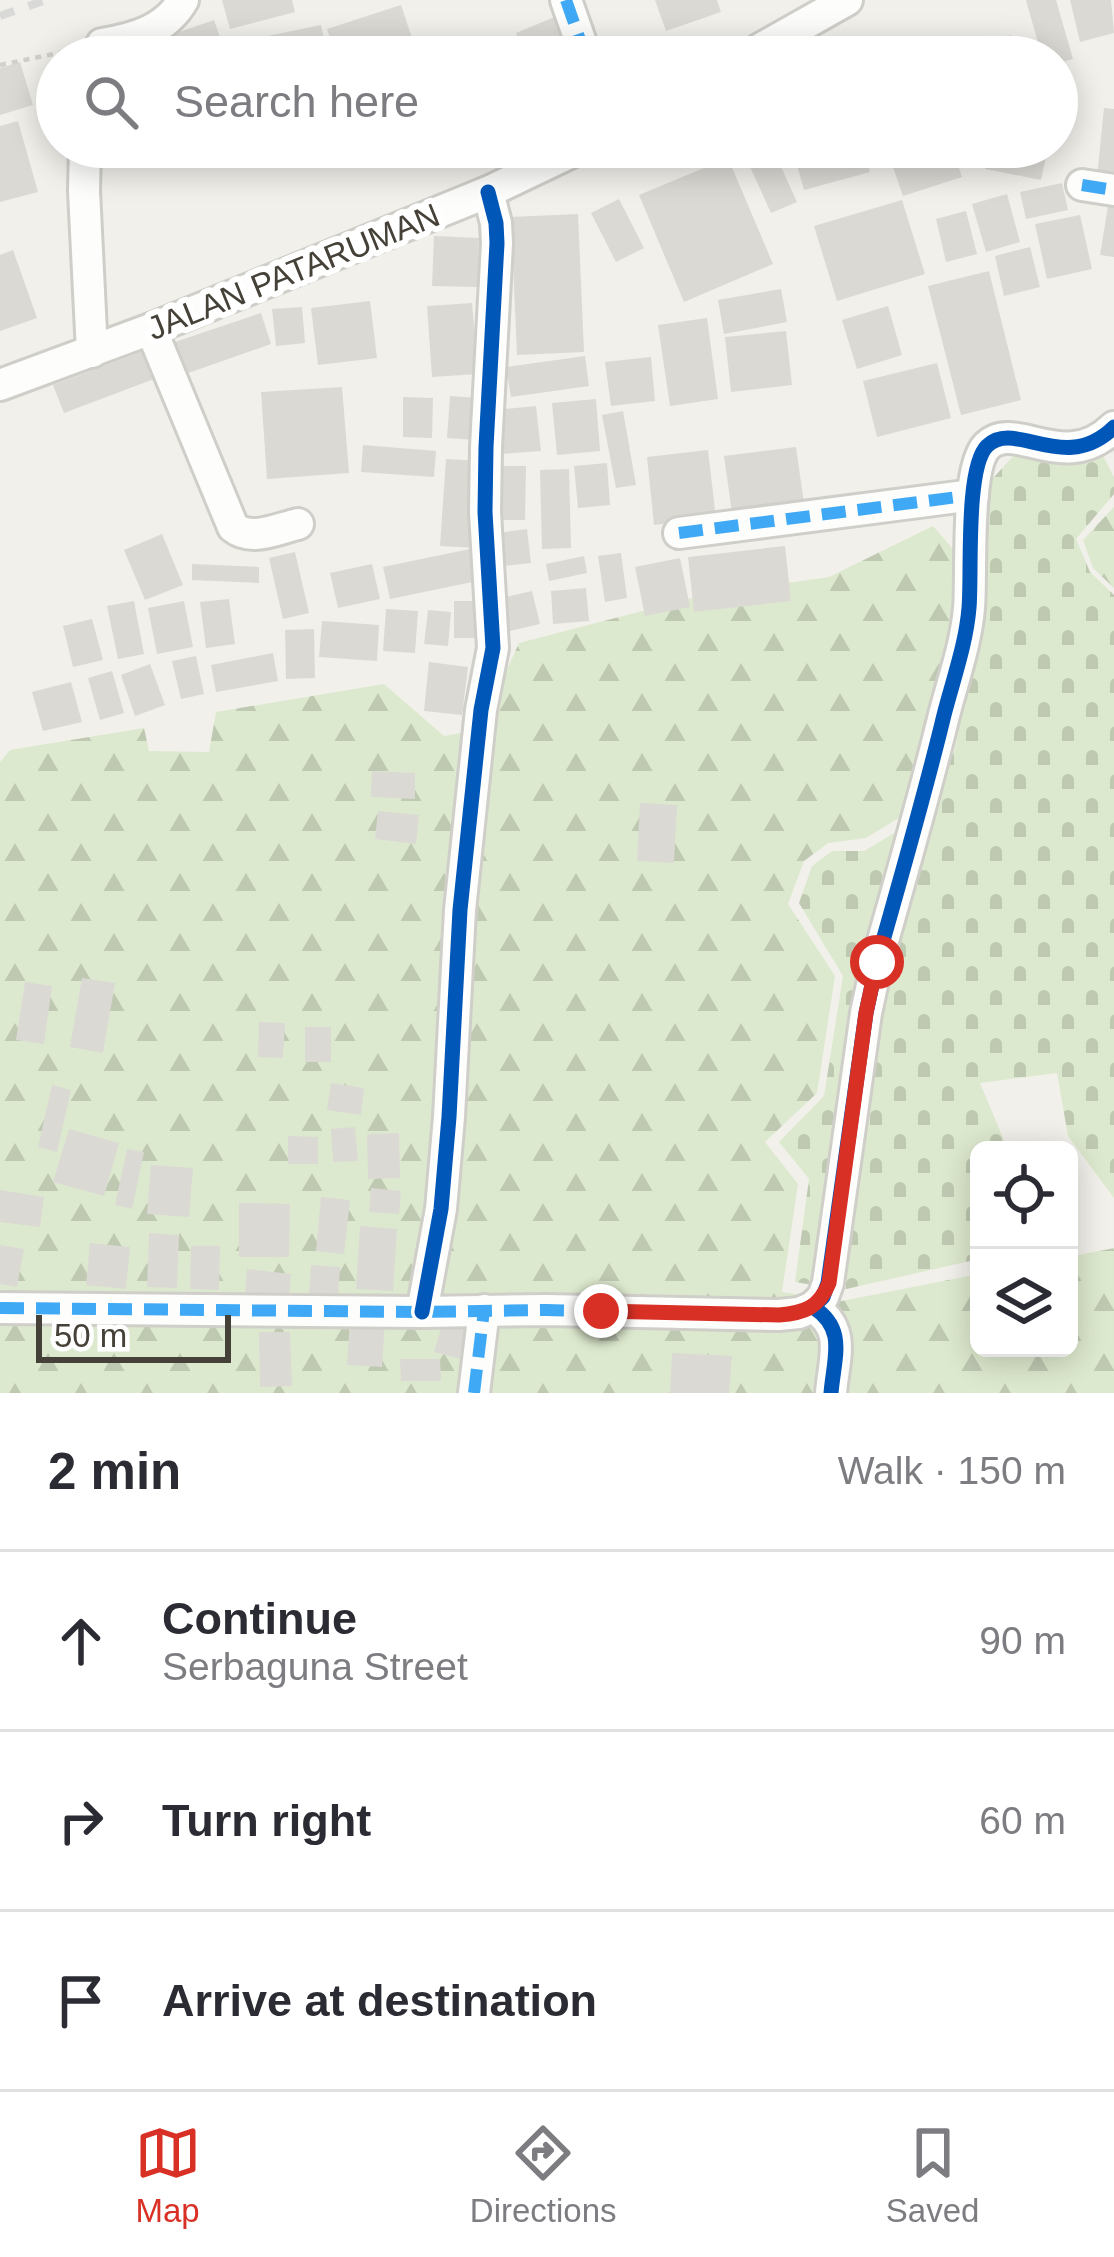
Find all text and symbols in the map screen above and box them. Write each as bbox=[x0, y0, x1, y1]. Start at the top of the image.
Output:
search box bbox=[36, 36, 1078, 168]
icon: search bbox=[78, 69, 144, 135]
text: Search here bbox=[174, 76, 419, 127]
street label: JALAN PATARUMAN bbox=[142, 196, 445, 347]
route start bbox=[850, 935, 904, 989]
map controls bbox=[970, 1141, 1078, 1357]
button: locate bbox=[970, 1141, 1078, 1249]
button: layers bbox=[970, 1249, 1078, 1357]
route end bbox=[574, 1284, 628, 1338]
scale bar bbox=[36, 1309, 231, 1362]
text: 50 m bbox=[54, 1317, 127, 1354]
text: 2 min bbox=[48, 1443, 181, 1500]
text: Walk · 150 m bbox=[838, 1449, 1066, 1492]
text: Continue bbox=[162, 1593, 357, 1644]
icon: ahead bbox=[48, 1608, 114, 1674]
text: 90 m bbox=[979, 1619, 1066, 1662]
text: Serbaguna Street bbox=[162, 1645, 468, 1688]
icon: right bbox=[48, 1788, 114, 1854]
text: Turn right bbox=[162, 1795, 371, 1846]
text: 60 m bbox=[979, 1799, 1066, 1842]
icon: arrive bbox=[48, 1968, 114, 2034]
text: Arrive at destination bbox=[162, 1975, 597, 2026]
tab: Map bbox=[135, 2120, 201, 2230]
tab: Directions bbox=[470, 2120, 617, 2230]
tab: Saved bbox=[886, 2120, 979, 2230]

